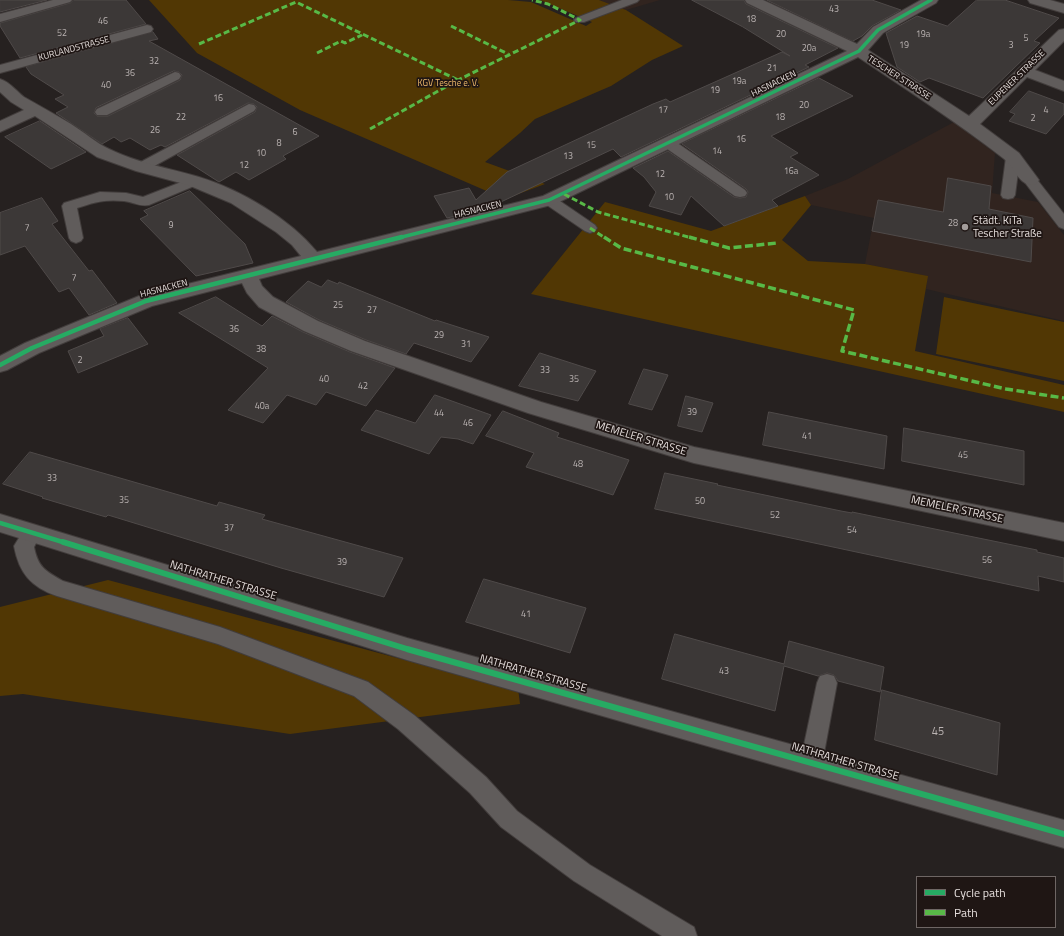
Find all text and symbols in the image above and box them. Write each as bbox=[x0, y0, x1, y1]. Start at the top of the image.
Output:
house number: 43 bbox=[829, 5, 839, 15]
house number: 18 bbox=[746, 15, 756, 25]
house number: 46 bbox=[98, 17, 108, 27]
house number: 52 bbox=[57, 29, 67, 39]
house number: 20 bbox=[776, 30, 786, 40]
house number: 19a bbox=[916, 30, 930, 40]
street label: KURLANDSTRASSE bbox=[37, 34, 111, 64]
house number: 5 bbox=[1023, 34, 1029, 44]
house number: 19 bbox=[899, 41, 909, 51]
house number: 3 bbox=[1008, 41, 1014, 51]
house number: 20a bbox=[802, 44, 816, 54]
street label: EUPENER STRASSE bbox=[986, 48, 1048, 108]
street label: TESCHER STRASSE bbox=[865, 54, 933, 102]
house number: 32 bbox=[149, 57, 159, 67]
house number: 21 bbox=[767, 64, 777, 74]
street label: HASNACKEN bbox=[750, 68, 798, 100]
house number: 36 bbox=[125, 69, 135, 79]
house number: 19a bbox=[732, 77, 746, 87]
park label: KGV Tesche e. V. bbox=[418, 79, 478, 89]
house number: 40 bbox=[101, 81, 111, 91]
house number: 19 bbox=[710, 86, 720, 96]
house number: 16 bbox=[213, 94, 223, 104]
house number: 20 bbox=[799, 101, 809, 111]
house number: 17 bbox=[658, 106, 668, 116]
house number: 4 bbox=[1043, 106, 1049, 116]
house number: 22 bbox=[176, 113, 186, 123]
house number: 18 bbox=[775, 113, 785, 123]
house number: 2 bbox=[1030, 114, 1036, 124]
house number: 26 bbox=[150, 126, 160, 136]
house number: 6 bbox=[292, 128, 298, 138]
house number: 16 bbox=[736, 135, 746, 145]
house number: 8 bbox=[276, 139, 282, 149]
house number: 15 bbox=[586, 141, 596, 151]
house number: 14 bbox=[712, 147, 722, 157]
house number: 10 bbox=[256, 149, 266, 159]
house number: 13 bbox=[563, 152, 573, 162]
house number: 12 bbox=[239, 161, 249, 171]
house number: 16a bbox=[784, 167, 798, 177]
house number: 12 bbox=[655, 170, 665, 180]
house number: 10 bbox=[664, 193, 674, 203]
street label: HASNACKEN bbox=[453, 199, 503, 221]
place label: Städt. KiTa Tescher Straße bbox=[973, 214, 1042, 240]
house number: 28 bbox=[948, 219, 958, 229]
house number: 9 bbox=[168, 221, 174, 231]
marker: Städt. KiTa Tescher Straße bbox=[960, 222, 970, 232]
house number: 7 bbox=[24, 224, 30, 234]
house number: 7 bbox=[71, 274, 77, 284]
street label: HASNACKEN bbox=[139, 277, 189, 301]
house number: 25 bbox=[333, 301, 343, 311]
house number: 27 bbox=[367, 306, 377, 316]
house number: 36 bbox=[229, 325, 239, 335]
house number: 29 bbox=[434, 331, 444, 341]
house number: 31 bbox=[461, 340, 471, 350]
house number: 38 bbox=[256, 345, 266, 355]
house number: 2 bbox=[77, 356, 83, 366]
house number: 33 bbox=[540, 366, 550, 376]
house number: 40 bbox=[319, 375, 329, 385]
house number: 35 bbox=[569, 375, 579, 385]
house number: 42 bbox=[358, 382, 368, 392]
house number: 40a bbox=[255, 402, 269, 412]
house number: 39 bbox=[687, 408, 697, 418]
house number: 44 bbox=[434, 409, 444, 419]
house number: 46 bbox=[463, 419, 473, 429]
street label: MEMELER STRASSE bbox=[594, 419, 688, 459]
house number: 41 bbox=[802, 432, 812, 442]
house number: 45 bbox=[958, 451, 968, 461]
house number: 48 bbox=[573, 460, 583, 470]
house number: 33 bbox=[47, 474, 57, 484]
street label: MEMELER STRASSE bbox=[910, 494, 1004, 526]
house number: 35 bbox=[119, 496, 129, 506]
house number: 50 bbox=[695, 497, 705, 507]
house number: 52 bbox=[770, 511, 780, 521]
house number: 37 bbox=[224, 524, 234, 534]
house number: 54 bbox=[847, 526, 857, 536]
house number: 56 bbox=[982, 556, 992, 566]
street label: NATHRATHER STRASSE bbox=[168, 558, 278, 604]
house number: 39 bbox=[337, 558, 347, 568]
house number: 41 bbox=[521, 610, 531, 620]
street label: NATHRATHER STRASSE bbox=[478, 652, 588, 696]
house number: 43 bbox=[719, 667, 729, 677]
house number: 45 bbox=[932, 725, 944, 739]
street label: NATHRATHER STRASSE bbox=[790, 740, 900, 784]
legend bbox=[916, 876, 1056, 928]
text: Cycle path bbox=[954, 883, 1006, 902]
text: Path bbox=[954, 903, 978, 922]

